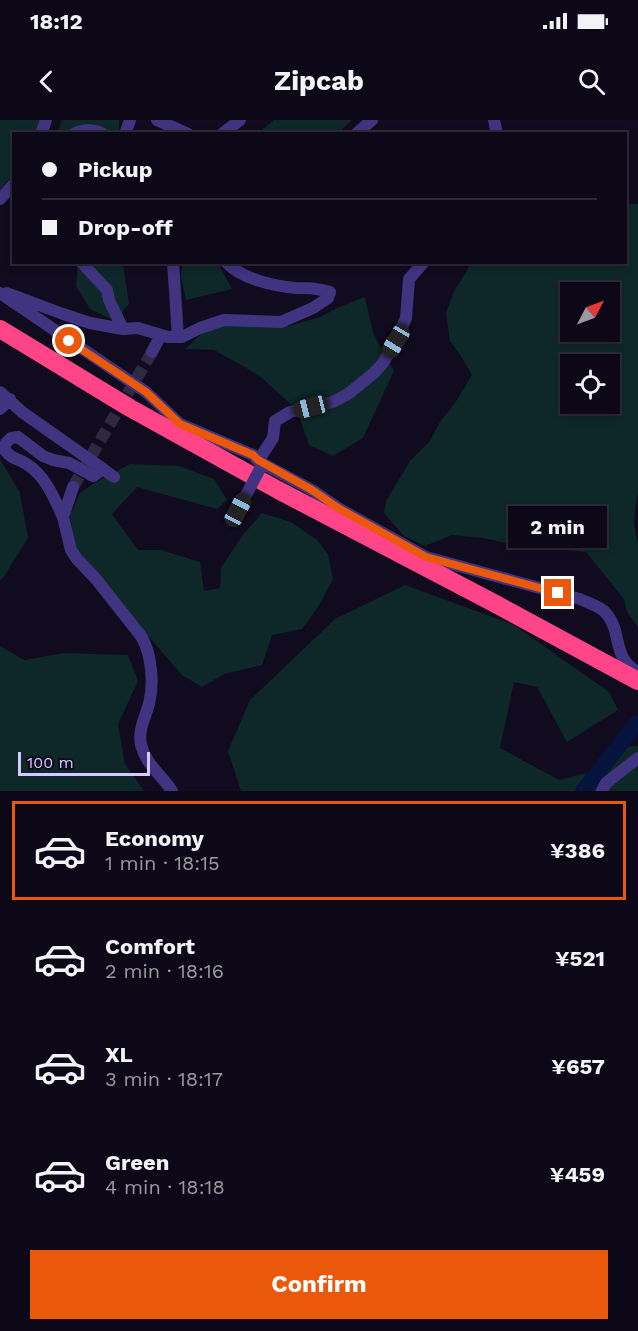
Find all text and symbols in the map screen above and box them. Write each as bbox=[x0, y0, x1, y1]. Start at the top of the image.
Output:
text: 18:12 bbox=[30, 9, 83, 34]
icon: back bbox=[30, 65, 63, 98]
text: Zipcab bbox=[274, 65, 364, 97]
icon: search bbox=[575, 65, 608, 98]
text: Pickup bbox=[78, 157, 153, 182]
text: Drop-off bbox=[78, 215, 173, 240]
north arrow bbox=[560, 282, 620, 342]
map controls bbox=[560, 282, 620, 414]
car bbox=[379, 321, 413, 361]
route start bbox=[55, 327, 82, 354]
button: locate bbox=[560, 354, 620, 414]
car bbox=[291, 394, 331, 420]
car bbox=[222, 490, 254, 530]
callout: 2 min bbox=[508, 506, 608, 548]
text: 2 min bbox=[530, 515, 585, 539]
route end bbox=[544, 579, 571, 606]
scale bar bbox=[18, 749, 150, 776]
text: 100 m bbox=[27, 753, 74, 772]
icon: car bbox=[33, 824, 87, 878]
text: Economy bbox=[105, 826, 204, 851]
text: ¥386 bbox=[550, 838, 605, 863]
text: 1 min · 18:15 bbox=[105, 851, 220, 875]
icon: car bbox=[33, 932, 87, 986]
text: Comfort bbox=[105, 934, 195, 959]
text: ¥521 bbox=[555, 946, 605, 971]
text: 2 min · 18:16 bbox=[105, 959, 224, 983]
icon: car bbox=[33, 1040, 87, 1094]
text: XL bbox=[105, 1042, 133, 1067]
text: ¥657 bbox=[551, 1054, 605, 1079]
text: 3 min · 18:17 bbox=[105, 1067, 223, 1091]
icon: car bbox=[33, 1148, 87, 1202]
text: Green bbox=[105, 1150, 169, 1175]
text: ¥459 bbox=[550, 1162, 605, 1187]
text: 4 min · 18:18 bbox=[105, 1175, 225, 1199]
button: Confirm bbox=[30, 1250, 608, 1319]

